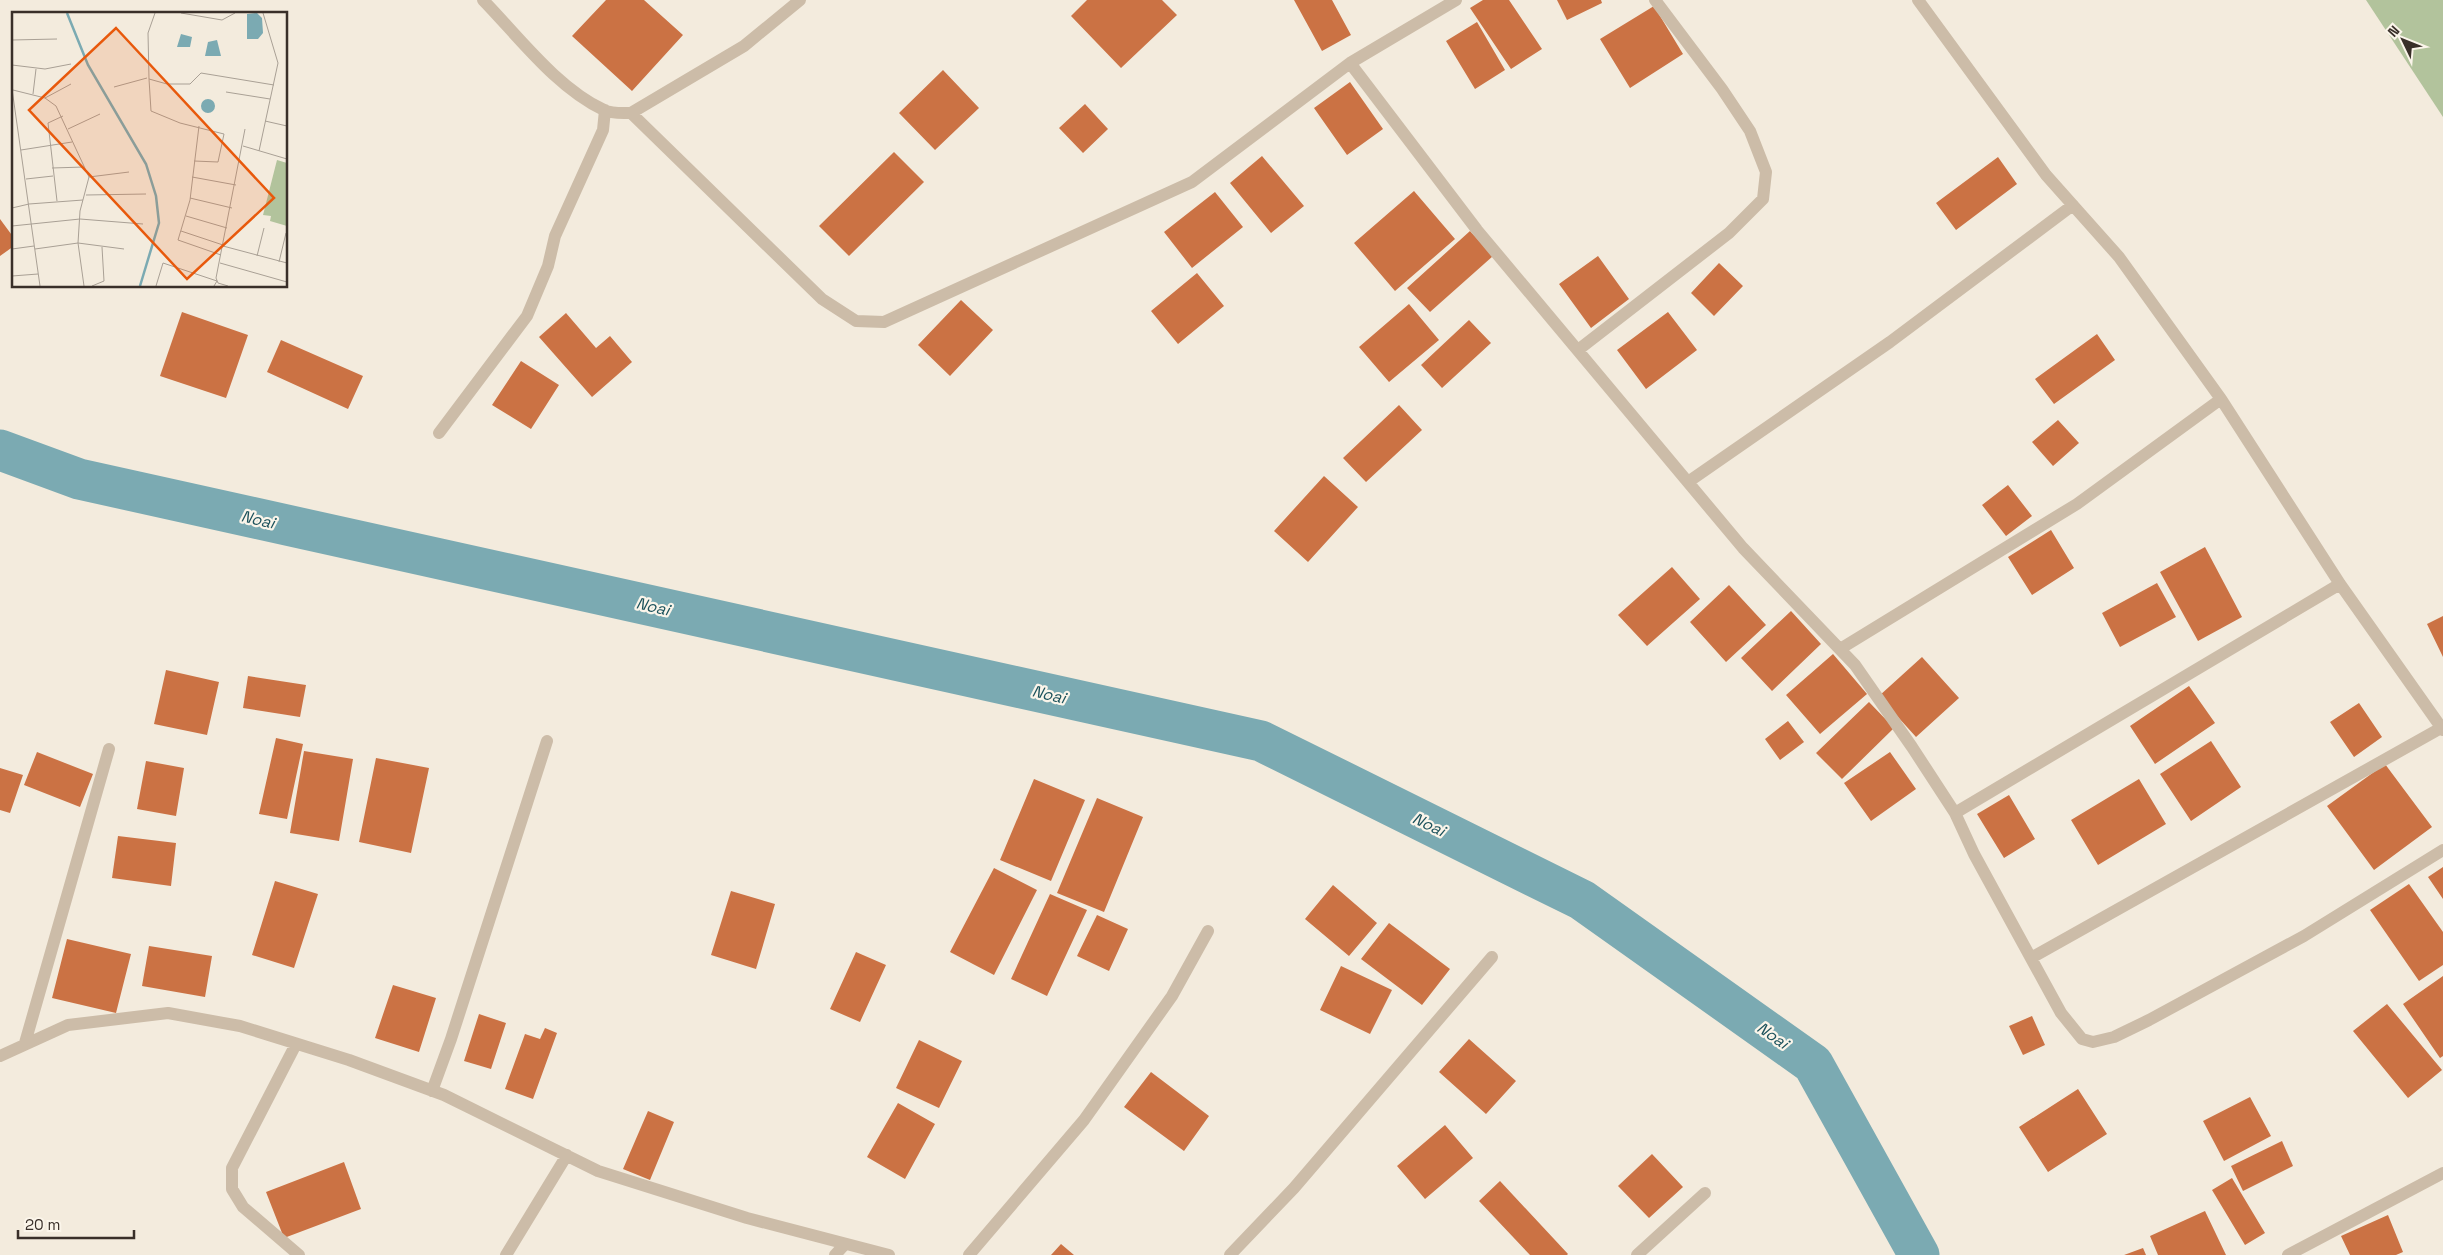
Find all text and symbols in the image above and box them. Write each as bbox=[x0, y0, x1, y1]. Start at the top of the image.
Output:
inset map bbox=[12, 12, 288, 288]
north arrow bbox=[2378, 15, 2428, 65]
text: N bbox=[2384, 22, 2403, 41]
water label: Noai bbox=[239, 505, 279, 534]
water label: Noai bbox=[634, 592, 674, 621]
water label: Noai bbox=[1030, 680, 1070, 709]
water label: Noai bbox=[1409, 808, 1450, 842]
water label: Noai bbox=[1753, 1017, 1794, 1055]
scale bar bbox=[18, 1208, 134, 1240]
text: 20 m bbox=[25, 1215, 60, 1234]

